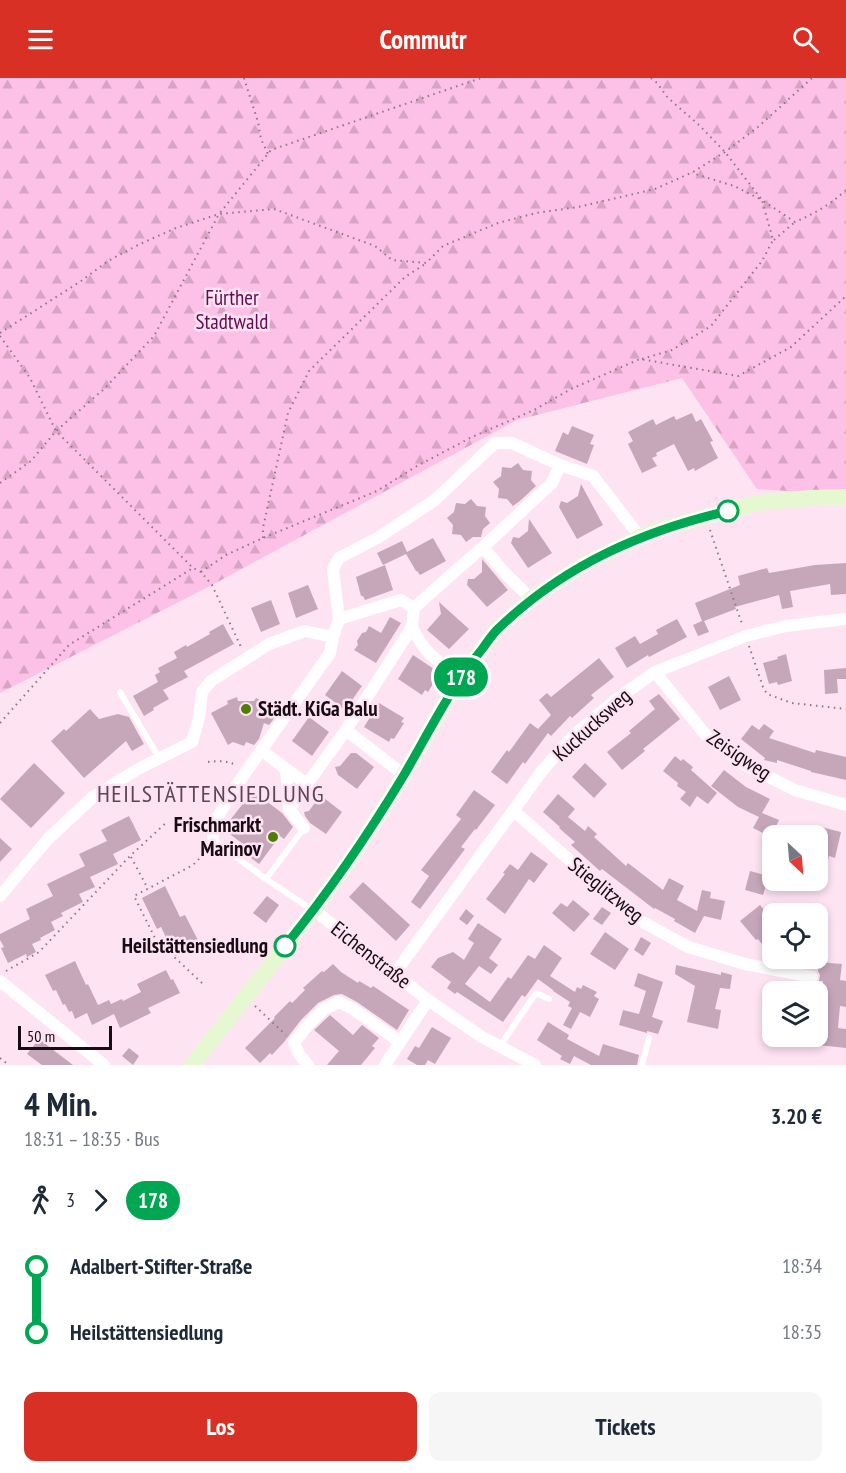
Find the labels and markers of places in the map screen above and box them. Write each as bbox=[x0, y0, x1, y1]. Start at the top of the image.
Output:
unlabelled marker bbox=[717, 500, 739, 522]
place label: Städt. KiGa Balu bbox=[258, 695, 378, 722]
marker: Städt. KiGa Balu bbox=[239, 702, 253, 716]
place label: Frischmarkt Marinov bbox=[174, 811, 262, 862]
marker: Frischmarkt Marinov bbox=[266, 830, 280, 844]
place label: Heilstättensiedlung bbox=[122, 932, 268, 959]
marker: Heilstättensiedlung bbox=[274, 935, 296, 957]

